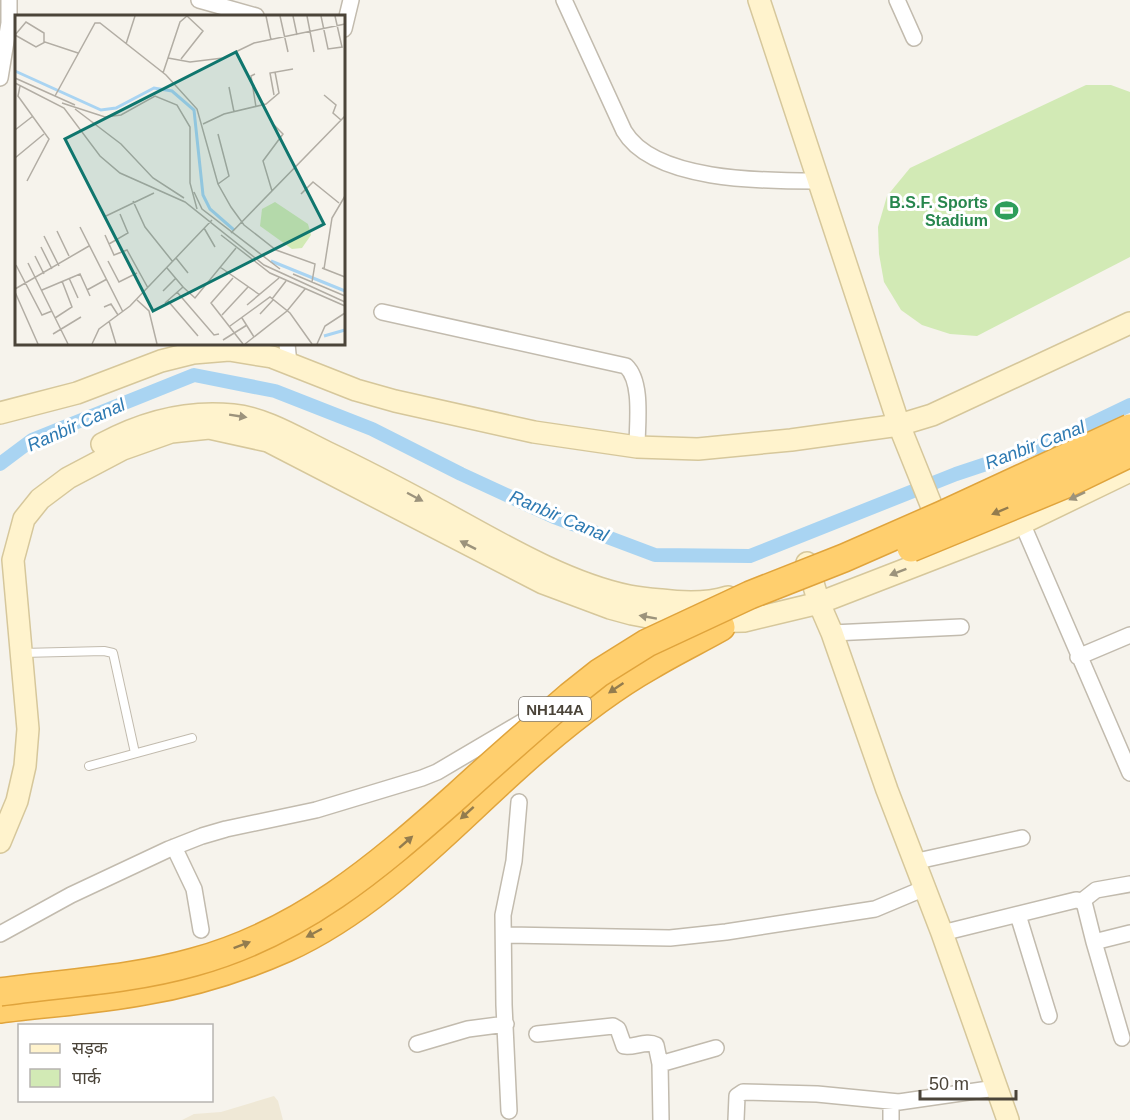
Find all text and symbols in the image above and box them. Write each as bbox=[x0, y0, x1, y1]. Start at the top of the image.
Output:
inset map bbox=[15, 15, 345, 345]
place label: B.S.F. Sports Stadium bbox=[889, 194, 988, 229]
sports icon: B.S.F. Sports Stadium bbox=[993, 198, 1019, 224]
water label: Ranbir Canal bbox=[24, 394, 129, 456]
one-way arrow bbox=[229, 412, 248, 421]
water label: Ranbir Canal bbox=[982, 416, 1089, 473]
water label: Ranbir Canal bbox=[507, 486, 612, 546]
one-way arrow bbox=[407, 492, 424, 502]
one-way arrow bbox=[1069, 492, 1086, 501]
one-way arrow bbox=[991, 507, 1009, 516]
one-way arrow bbox=[459, 540, 476, 550]
one-way arrow bbox=[889, 568, 907, 578]
one-way arrow bbox=[639, 612, 658, 621]
one-way arrow bbox=[609, 682, 625, 694]
road number: NH144A bbox=[519, 697, 591, 721]
one-way arrow bbox=[460, 806, 475, 819]
one-way arrow bbox=[398, 835, 414, 848]
one-way arrow bbox=[305, 928, 322, 938]
one-way arrow bbox=[233, 940, 251, 949]
legend bbox=[18, 1024, 213, 1102]
text: सड़क bbox=[72, 1038, 109, 1058]
scale bar bbox=[920, 1063, 1016, 1101]
text: पार्क bbox=[72, 1067, 102, 1088]
text: 50 m bbox=[929, 1074, 969, 1094]

